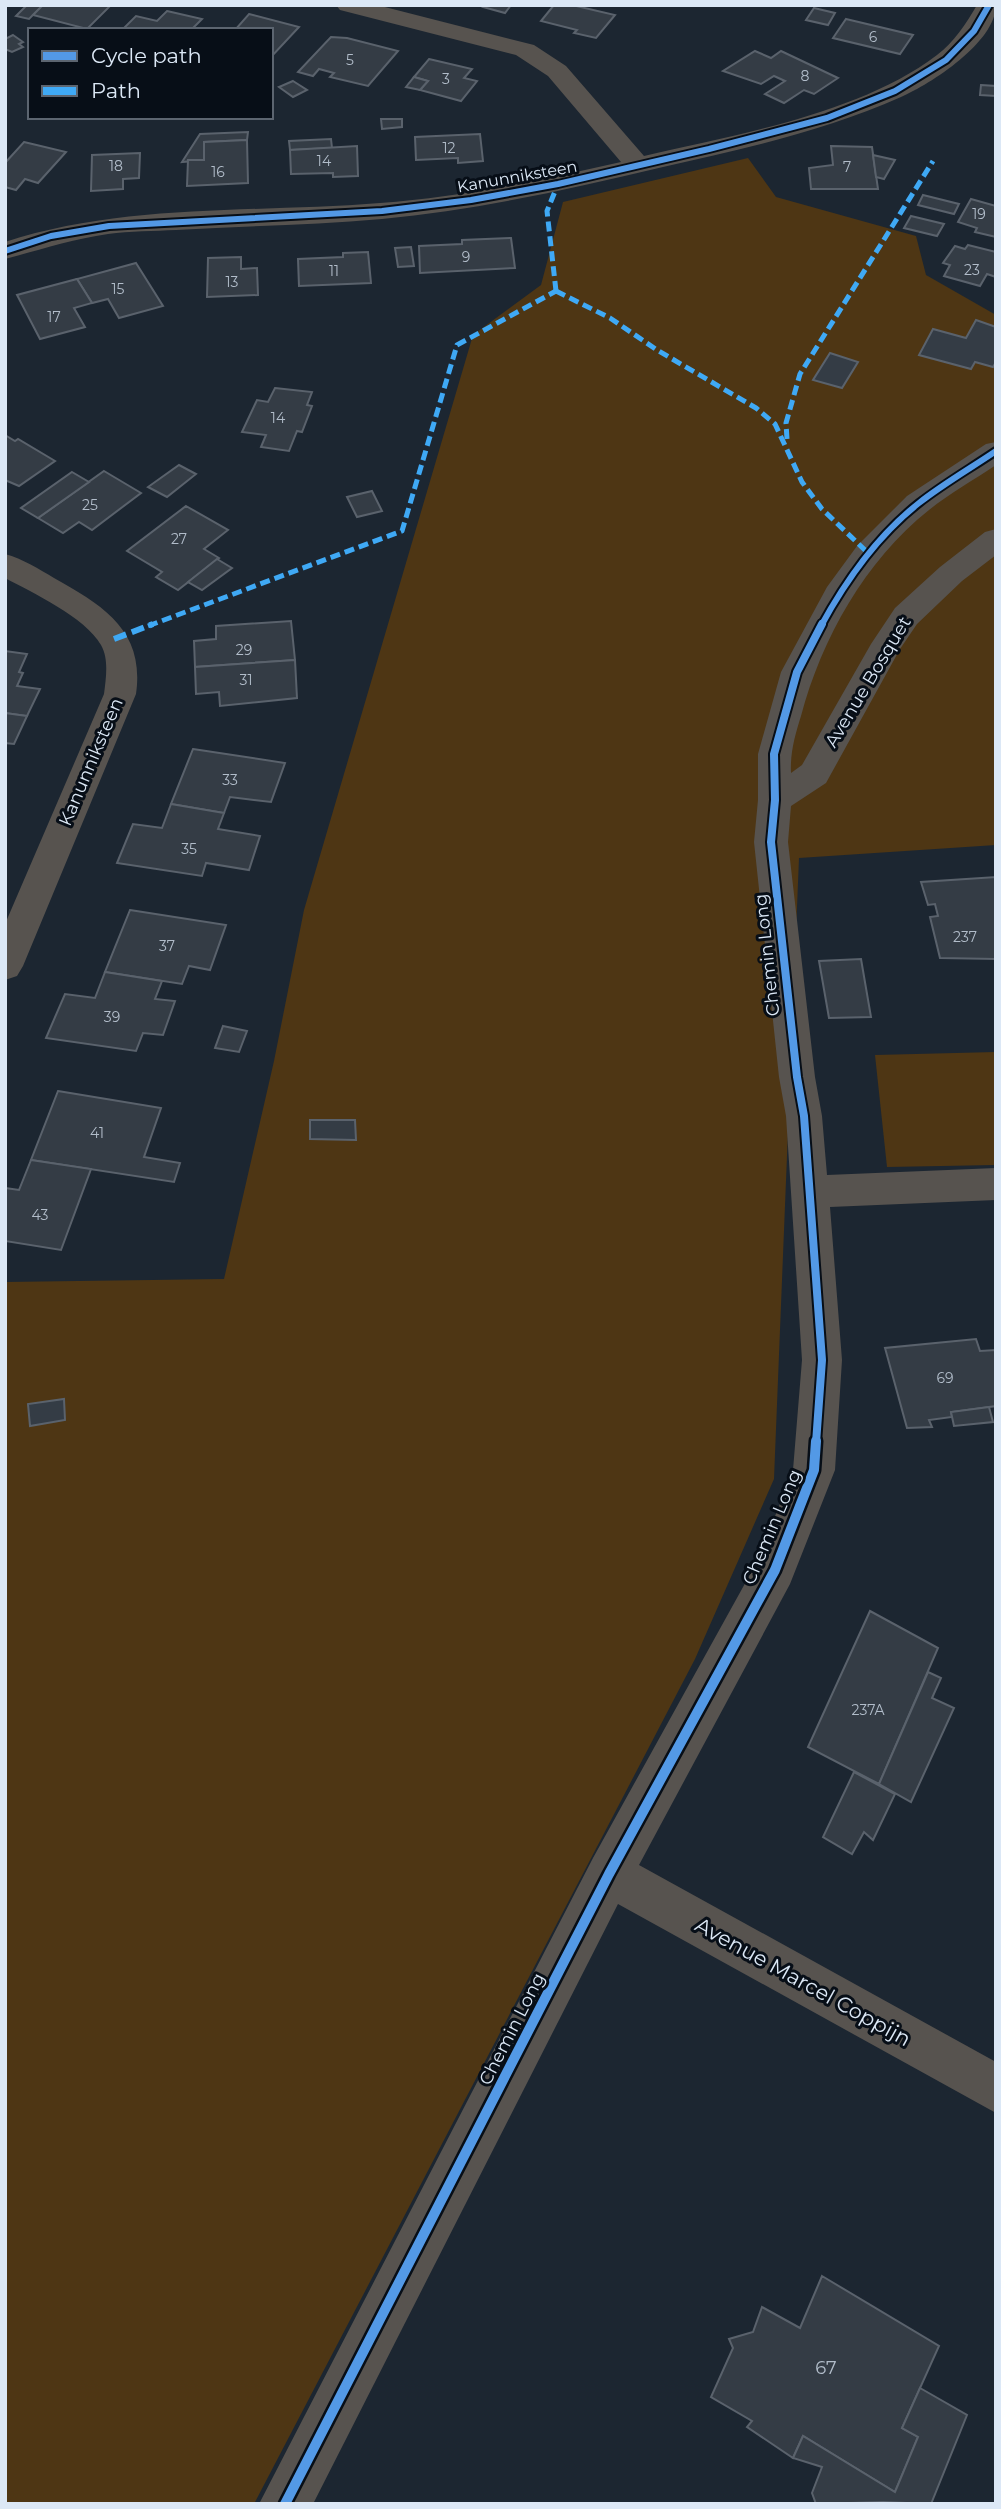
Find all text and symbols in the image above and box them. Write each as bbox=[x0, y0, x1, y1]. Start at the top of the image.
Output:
legend bbox=[28, 28, 273, 119]
house number: 6 bbox=[869, 28, 878, 46]
text: Cycle path bbox=[91, 43, 202, 68]
house number: 5 bbox=[346, 51, 354, 69]
house number: 8 bbox=[801, 67, 810, 85]
house number: 3 bbox=[442, 70, 450, 88]
text: Path bbox=[91, 78, 141, 103]
house number: 12 bbox=[442, 139, 456, 157]
house number: 14 bbox=[317, 152, 332, 170]
house number: 18 bbox=[109, 157, 123, 175]
street label: Kanunniksteen bbox=[456, 157, 579, 196]
house number: 7 bbox=[843, 158, 851, 176]
house number: 16 bbox=[211, 163, 225, 181]
house number: 19 bbox=[972, 205, 986, 223]
house number: 9 bbox=[462, 248, 470, 266]
house number: 23 bbox=[964, 261, 980, 279]
house number: 11 bbox=[329, 262, 339, 280]
house number: 13 bbox=[226, 273, 239, 291]
house number: 15 bbox=[112, 280, 125, 298]
house number: 17 bbox=[47, 308, 61, 326]
house number: 14 bbox=[271, 409, 286, 427]
house number: 25 bbox=[82, 496, 98, 514]
house number: 27 bbox=[171, 530, 187, 548]
street label: Avenue Bosquet bbox=[820, 613, 916, 751]
house number: 29 bbox=[236, 641, 252, 659]
house number: 31 bbox=[240, 671, 252, 689]
street label: Kanunniksteen bbox=[54, 695, 128, 829]
house number: 33 bbox=[222, 771, 238, 789]
house number: 35 bbox=[181, 840, 197, 858]
street label: Chemin Long bbox=[750, 893, 784, 1017]
house number: 237 bbox=[953, 928, 977, 946]
house number: 37 bbox=[159, 937, 175, 955]
house number: 39 bbox=[104, 1008, 120, 1026]
house number: 41 bbox=[90, 1124, 104, 1142]
house number: 43 bbox=[32, 1206, 49, 1224]
house number: 69 bbox=[936, 1369, 954, 1387]
street label: Chemin Long bbox=[738, 1466, 806, 1588]
house number: 237A bbox=[851, 1701, 885, 1719]
street label: Avenue Marcel Coppijn bbox=[691, 1912, 915, 2051]
street label: Chemin Long bbox=[474, 1969, 550, 2089]
house number: 67 bbox=[815, 2357, 837, 2379]

